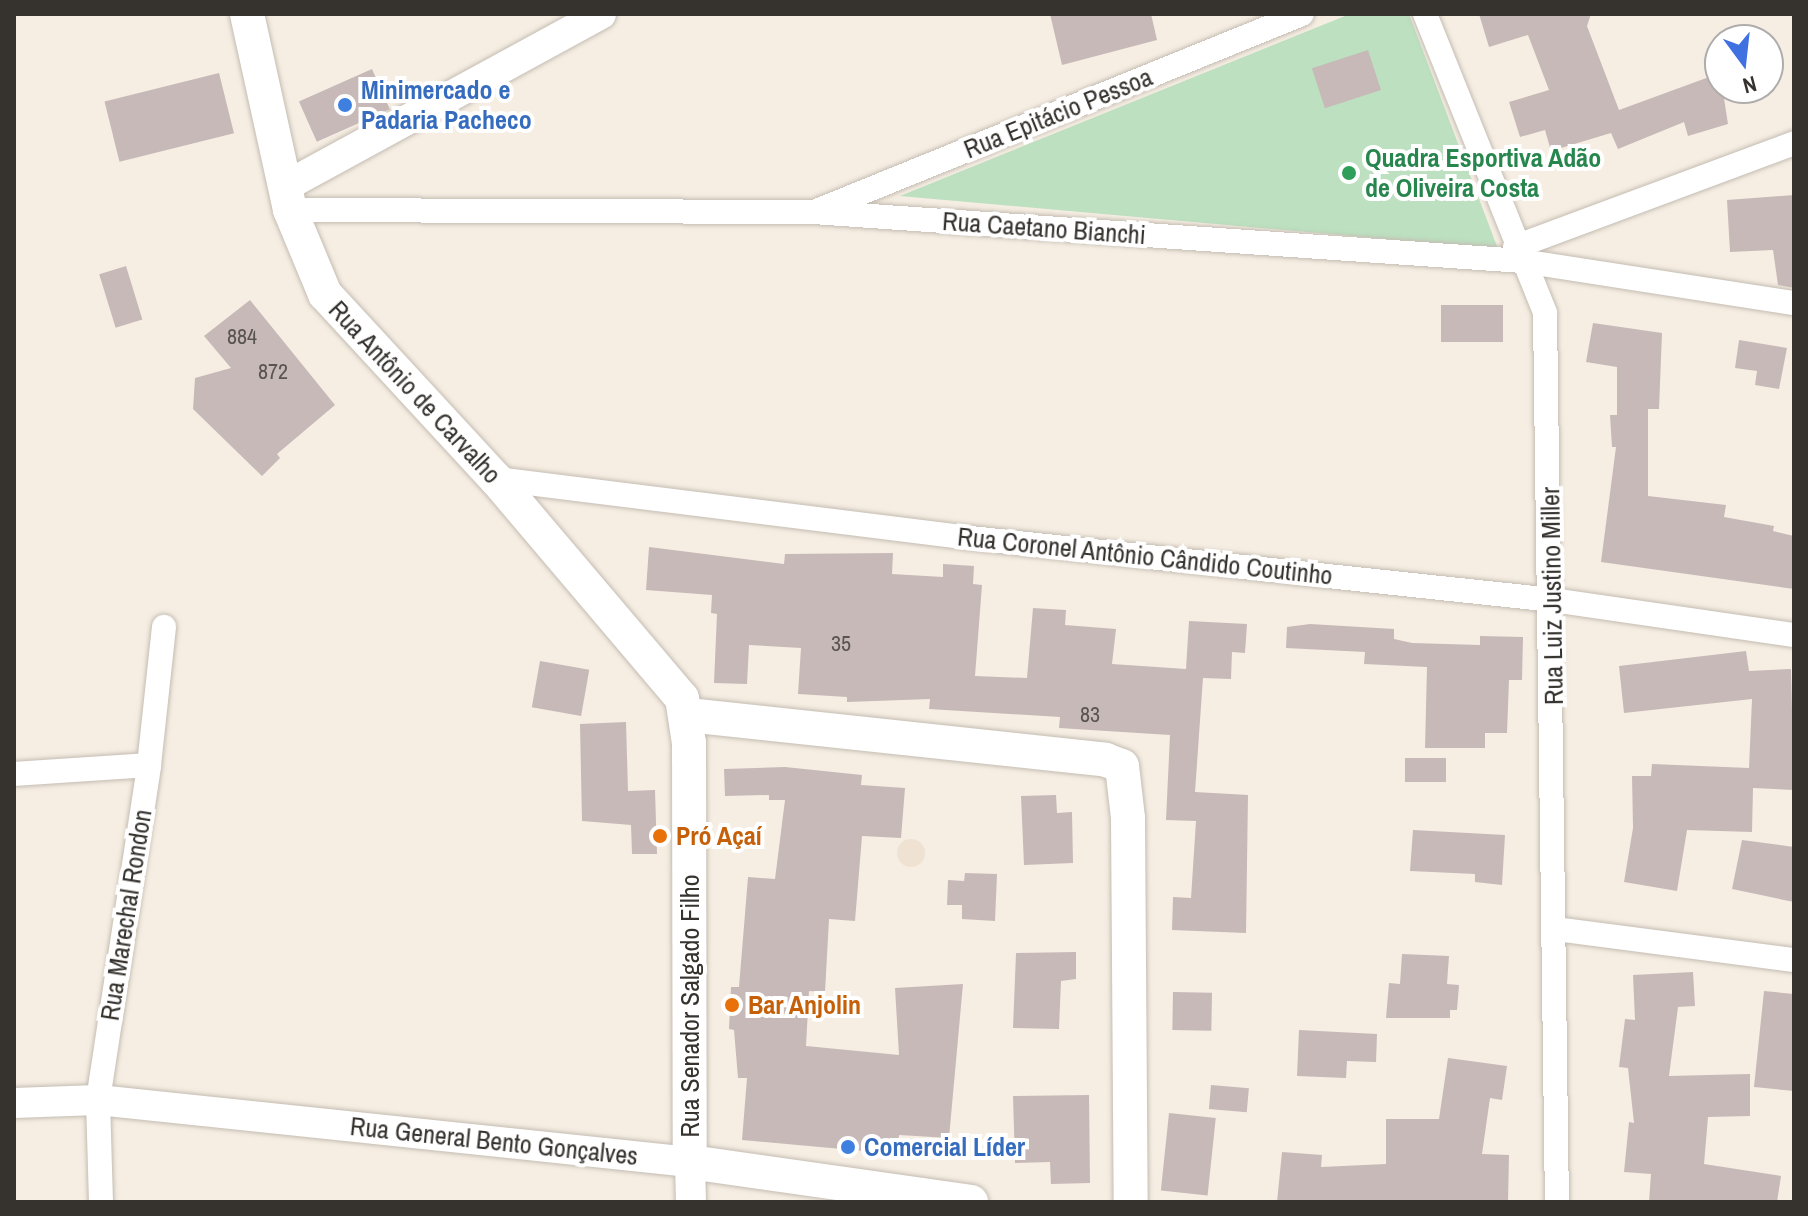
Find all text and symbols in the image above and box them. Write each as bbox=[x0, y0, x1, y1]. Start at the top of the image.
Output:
north arrow bbox=[1704, 24, 1784, 104]
street label: Rua Epitácio Pessoa bbox=[959, 61, 1157, 165]
text: N bbox=[1740, 69, 1760, 101]
place label: Minimercado e Padaria Pacheco bbox=[361, 74, 532, 136]
marker: Minimercado e Padaria Pacheco bbox=[336, 96, 354, 114]
place label: Quadra Esportiva Adão de Oliveira Costa bbox=[1365, 142, 1602, 204]
marker: Quadra Esportiva Adão de Oliveira Costa bbox=[1340, 164, 1358, 182]
street label: Rua Caetano Bianchi bbox=[941, 205, 1147, 251]
street label: Rua Antônio de Carvalho bbox=[322, 294, 508, 490]
house number: 884 bbox=[227, 324, 257, 350]
house number: 872 bbox=[258, 359, 288, 385]
street label: Rua Luiz Justino Miller bbox=[1534, 487, 1570, 705]
street label: Rua Coronel Antônio Cândido Coutinho bbox=[955, 521, 1335, 591]
house number: 35 bbox=[831, 631, 851, 657]
house number: 83 bbox=[1080, 702, 1100, 728]
street label: Rua Marechal Rondon bbox=[94, 807, 158, 1023]
place label: Pró Açaí bbox=[676, 820, 763, 852]
marker: Pró Açaí bbox=[651, 827, 669, 845]
street label: Rua Senador Salgado Filho bbox=[674, 874, 706, 1138]
place label: Bar Anjolin bbox=[748, 989, 862, 1021]
marker: Bar Anjolin bbox=[723, 996, 741, 1014]
street label: Rua General Bento Gonçalves bbox=[349, 1110, 639, 1172]
place label: Comercial Líder bbox=[864, 1131, 1025, 1163]
marker: Comercial Líder bbox=[839, 1138, 857, 1156]

